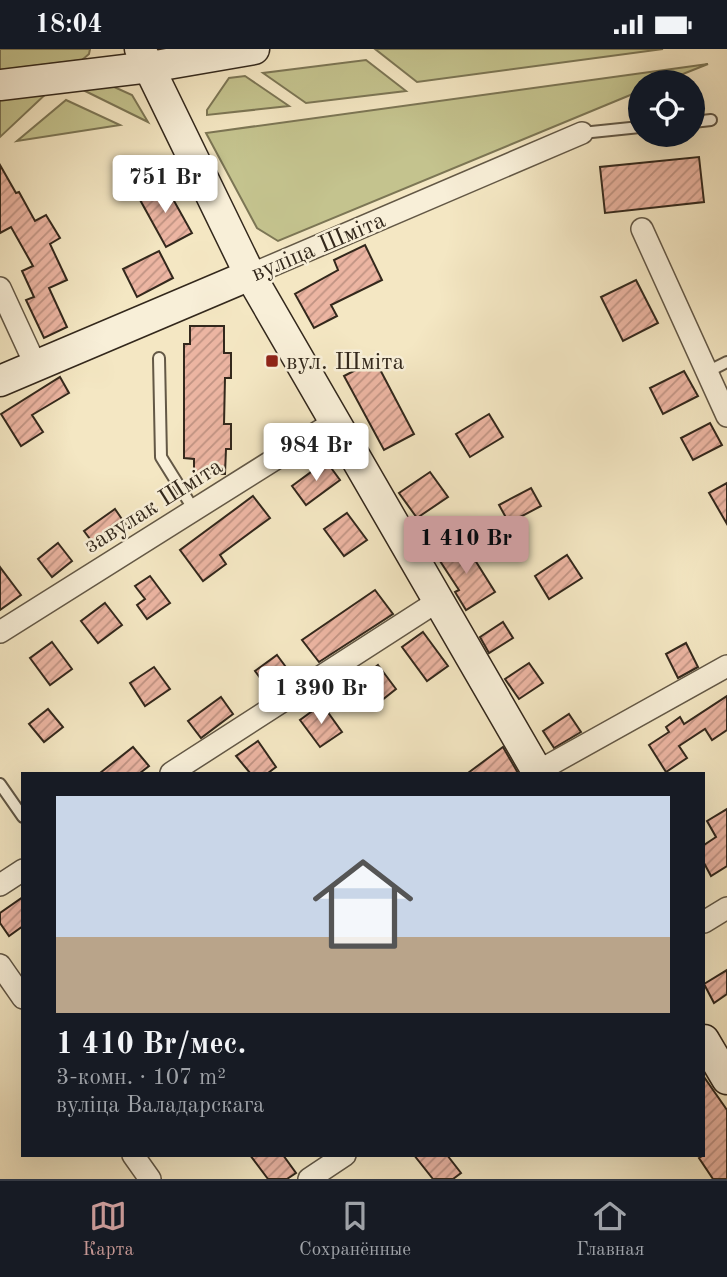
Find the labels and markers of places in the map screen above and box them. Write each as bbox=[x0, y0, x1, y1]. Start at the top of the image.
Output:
pin: 751 Br bbox=[108, 155, 222, 215]
place label: вул. Шміта bbox=[286, 351, 405, 375]
marker: вул. Шміта bbox=[264, 353, 280, 369]
pin: 984 Br bbox=[259, 423, 373, 483]
pin: 1 410 Br bbox=[394, 517, 538, 576]
pin: 1 390 Br bbox=[249, 667, 393, 726]

